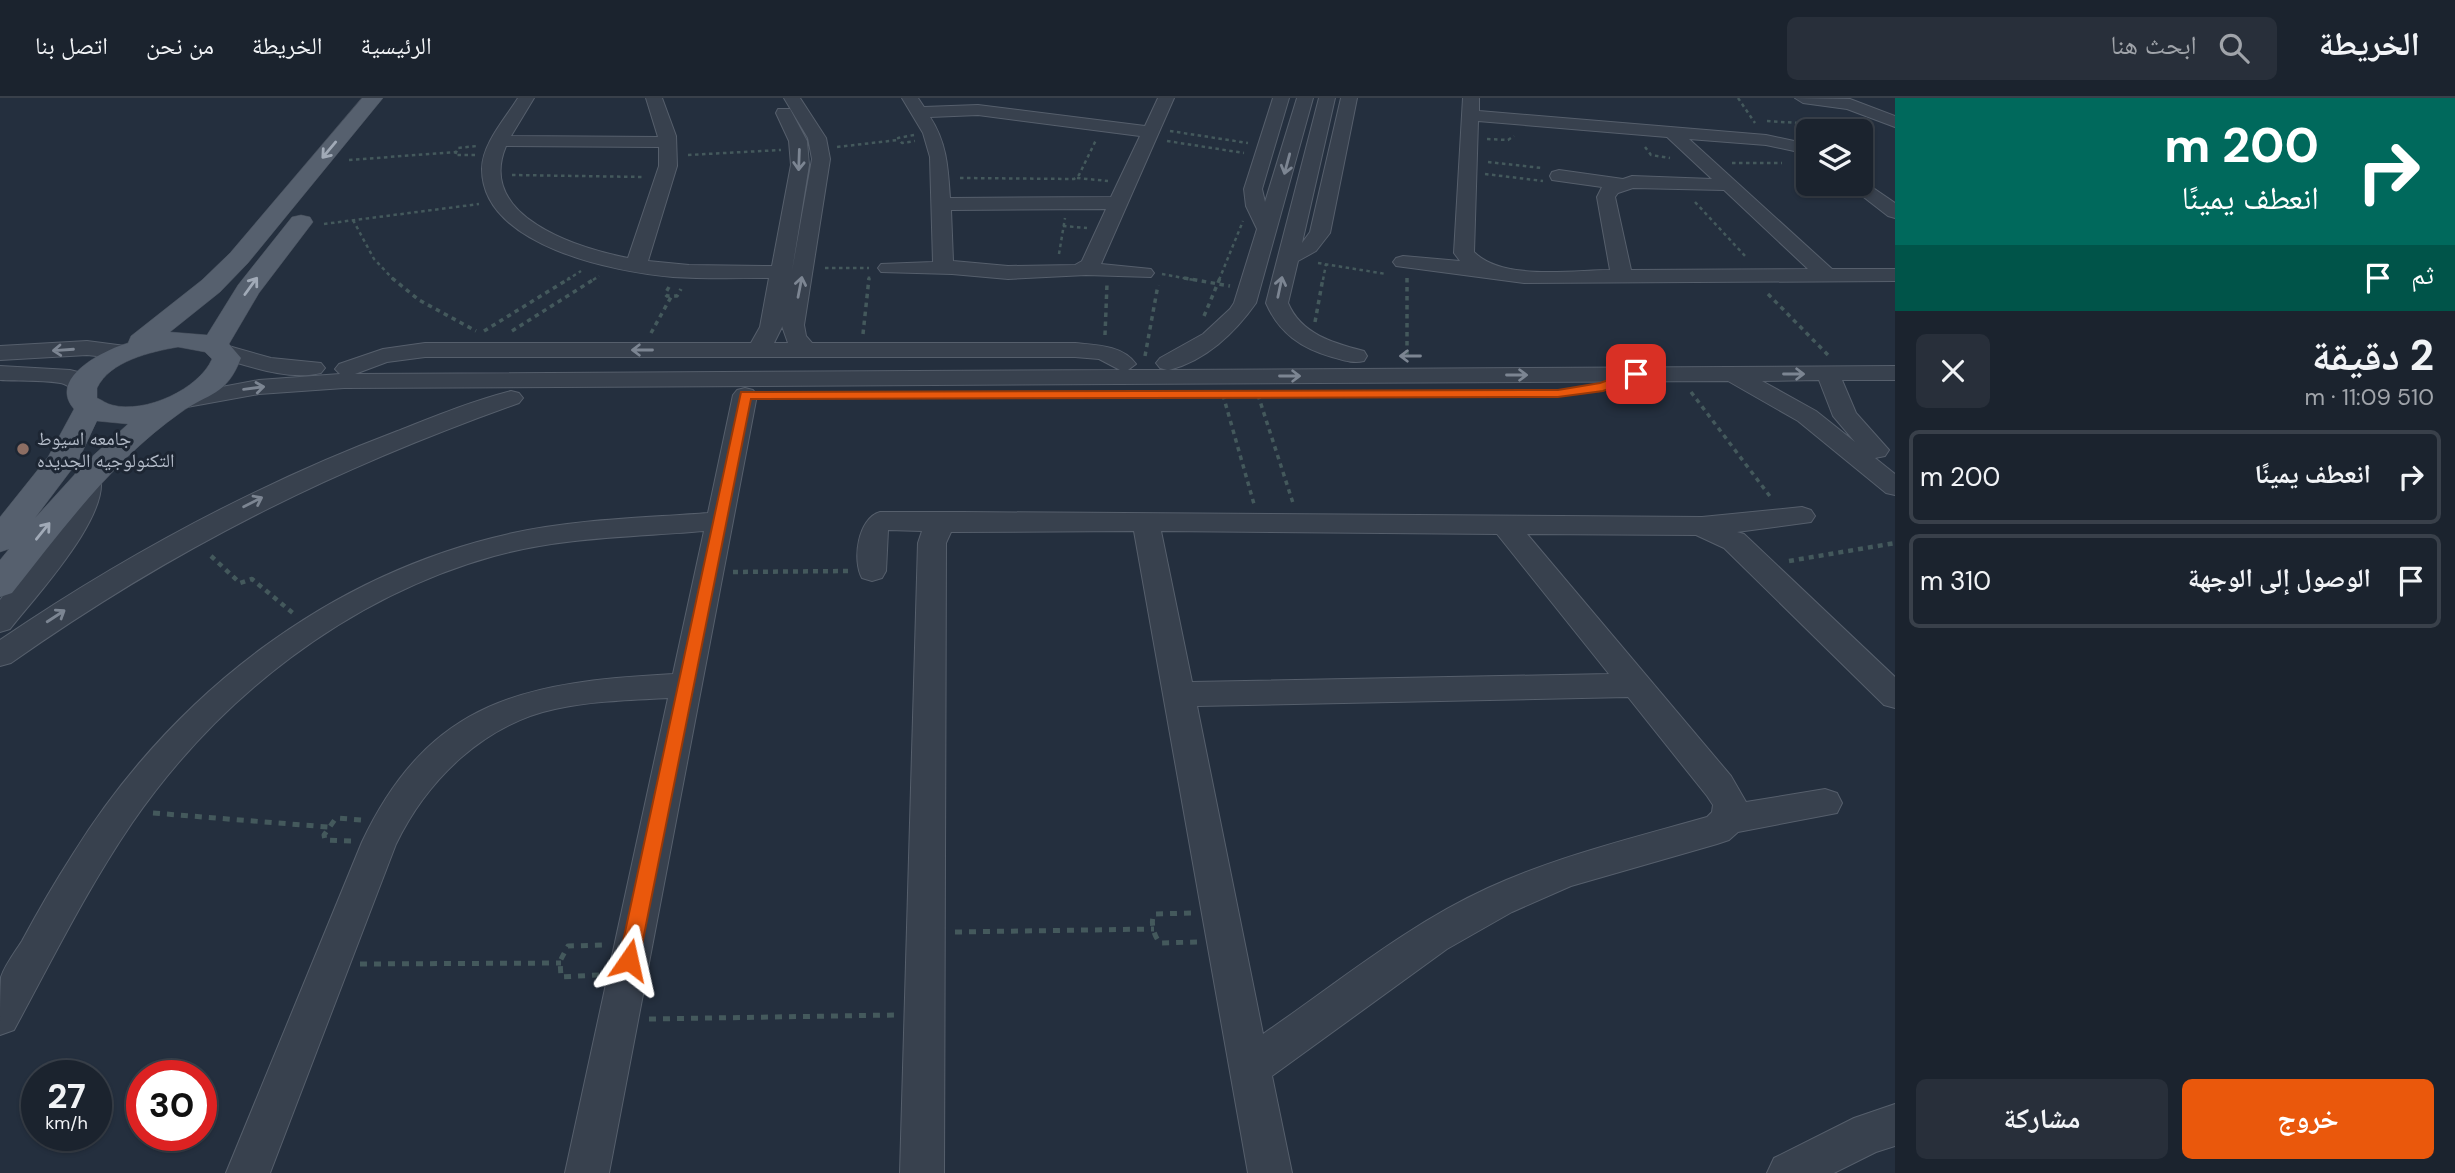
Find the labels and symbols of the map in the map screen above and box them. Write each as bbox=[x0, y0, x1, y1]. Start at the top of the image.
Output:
one-way arrow bbox=[321, 141, 337, 159]
one-way arrow bbox=[792, 148, 806, 171]
one-way arrow bbox=[1279, 153, 1292, 175]
one-way arrow bbox=[793, 276, 807, 299]
one-way arrow bbox=[1273, 276, 1287, 299]
one-way arrow bbox=[244, 277, 258, 296]
one-way arrow bbox=[631, 343, 654, 357]
one-way arrow bbox=[52, 344, 74, 357]
pin bbox=[1606, 344, 1666, 404]
one-way arrow bbox=[1399, 349, 1422, 363]
one-way arrow bbox=[1782, 367, 1805, 381]
one-way arrow bbox=[1506, 368, 1529, 382]
one-way arrow bbox=[1278, 369, 1301, 383]
one-way arrow bbox=[242, 381, 265, 394]
place label: جامعه اسيوط التكنولوجيه الجديده bbox=[37, 426, 175, 473]
marker: جامعه اسيوط التكنولوجيه الجديده bbox=[15, 441, 31, 457]
one-way arrow bbox=[242, 495, 263, 509]
one-way arrow bbox=[35, 522, 51, 540]
one-way arrow bbox=[46, 609, 66, 623]
position arrow bbox=[592, 923, 666, 997]
speed limit sign: 30 bbox=[126, 1060, 217, 1151]

